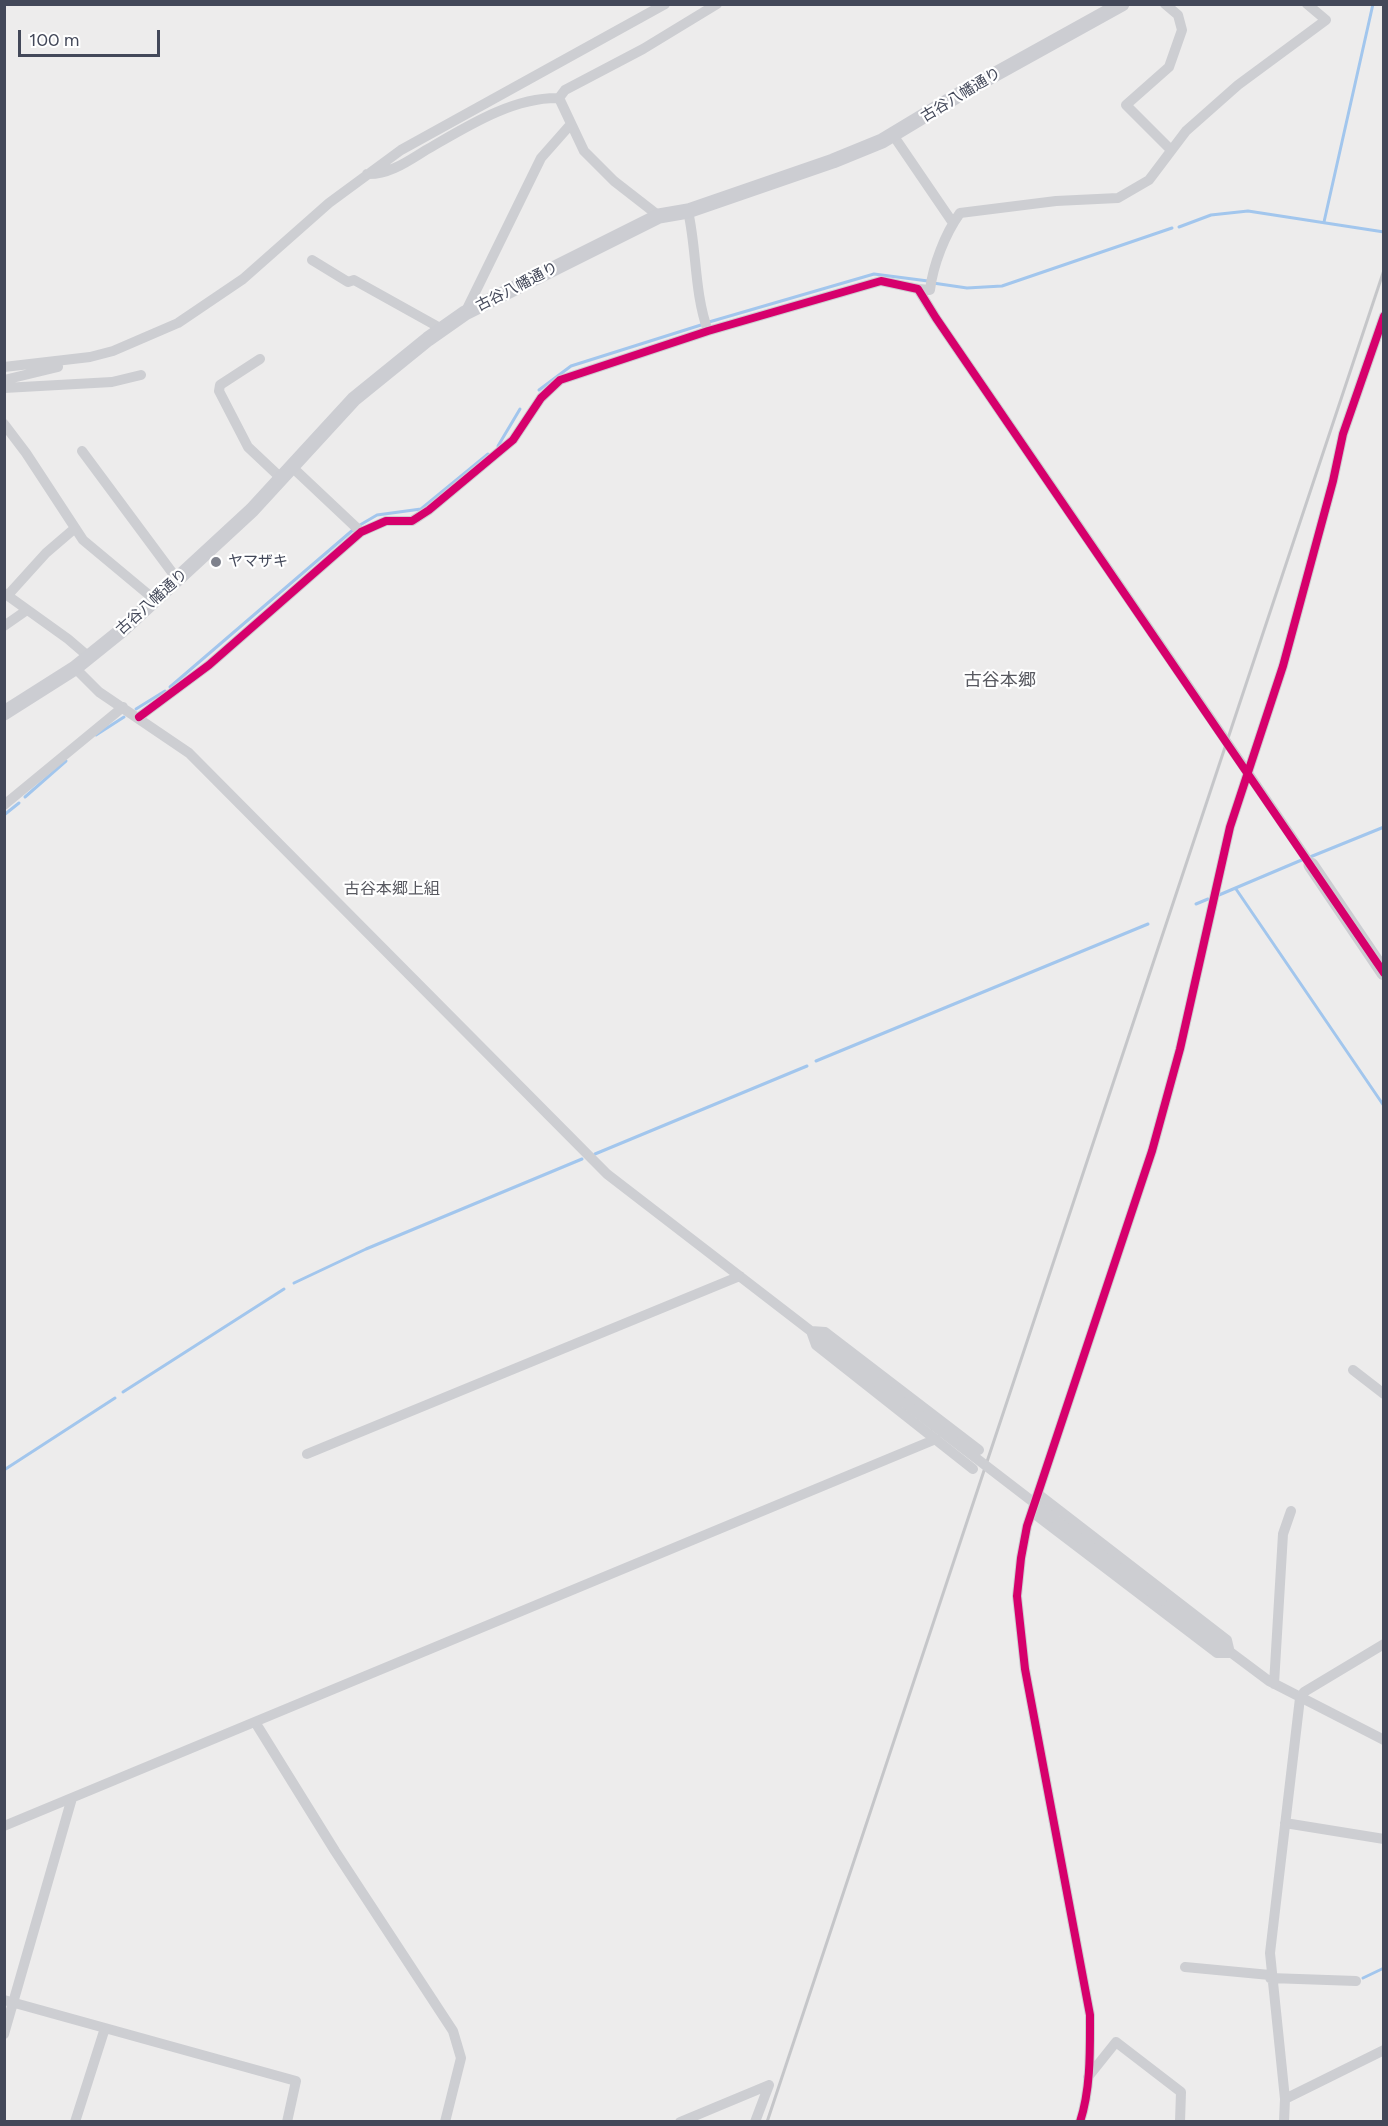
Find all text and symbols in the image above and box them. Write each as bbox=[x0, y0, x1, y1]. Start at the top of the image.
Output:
scale bar bbox=[21, 18, 164, 56]
text: 100 m bbox=[29, 29, 79, 51]
street label: 古谷八幡通り bbox=[918, 64, 1004, 126]
street label: 古谷八幡通り bbox=[473, 259, 561, 315]
place label: ヤマザキ bbox=[228, 553, 288, 571]
marker: ヤマザキ bbox=[209, 555, 223, 569]
street label: 古谷八幡通り bbox=[113, 565, 191, 639]
district label: 古谷本郷 bbox=[964, 670, 1036, 692]
district label: 古谷本郷上組 bbox=[344, 879, 440, 899]

